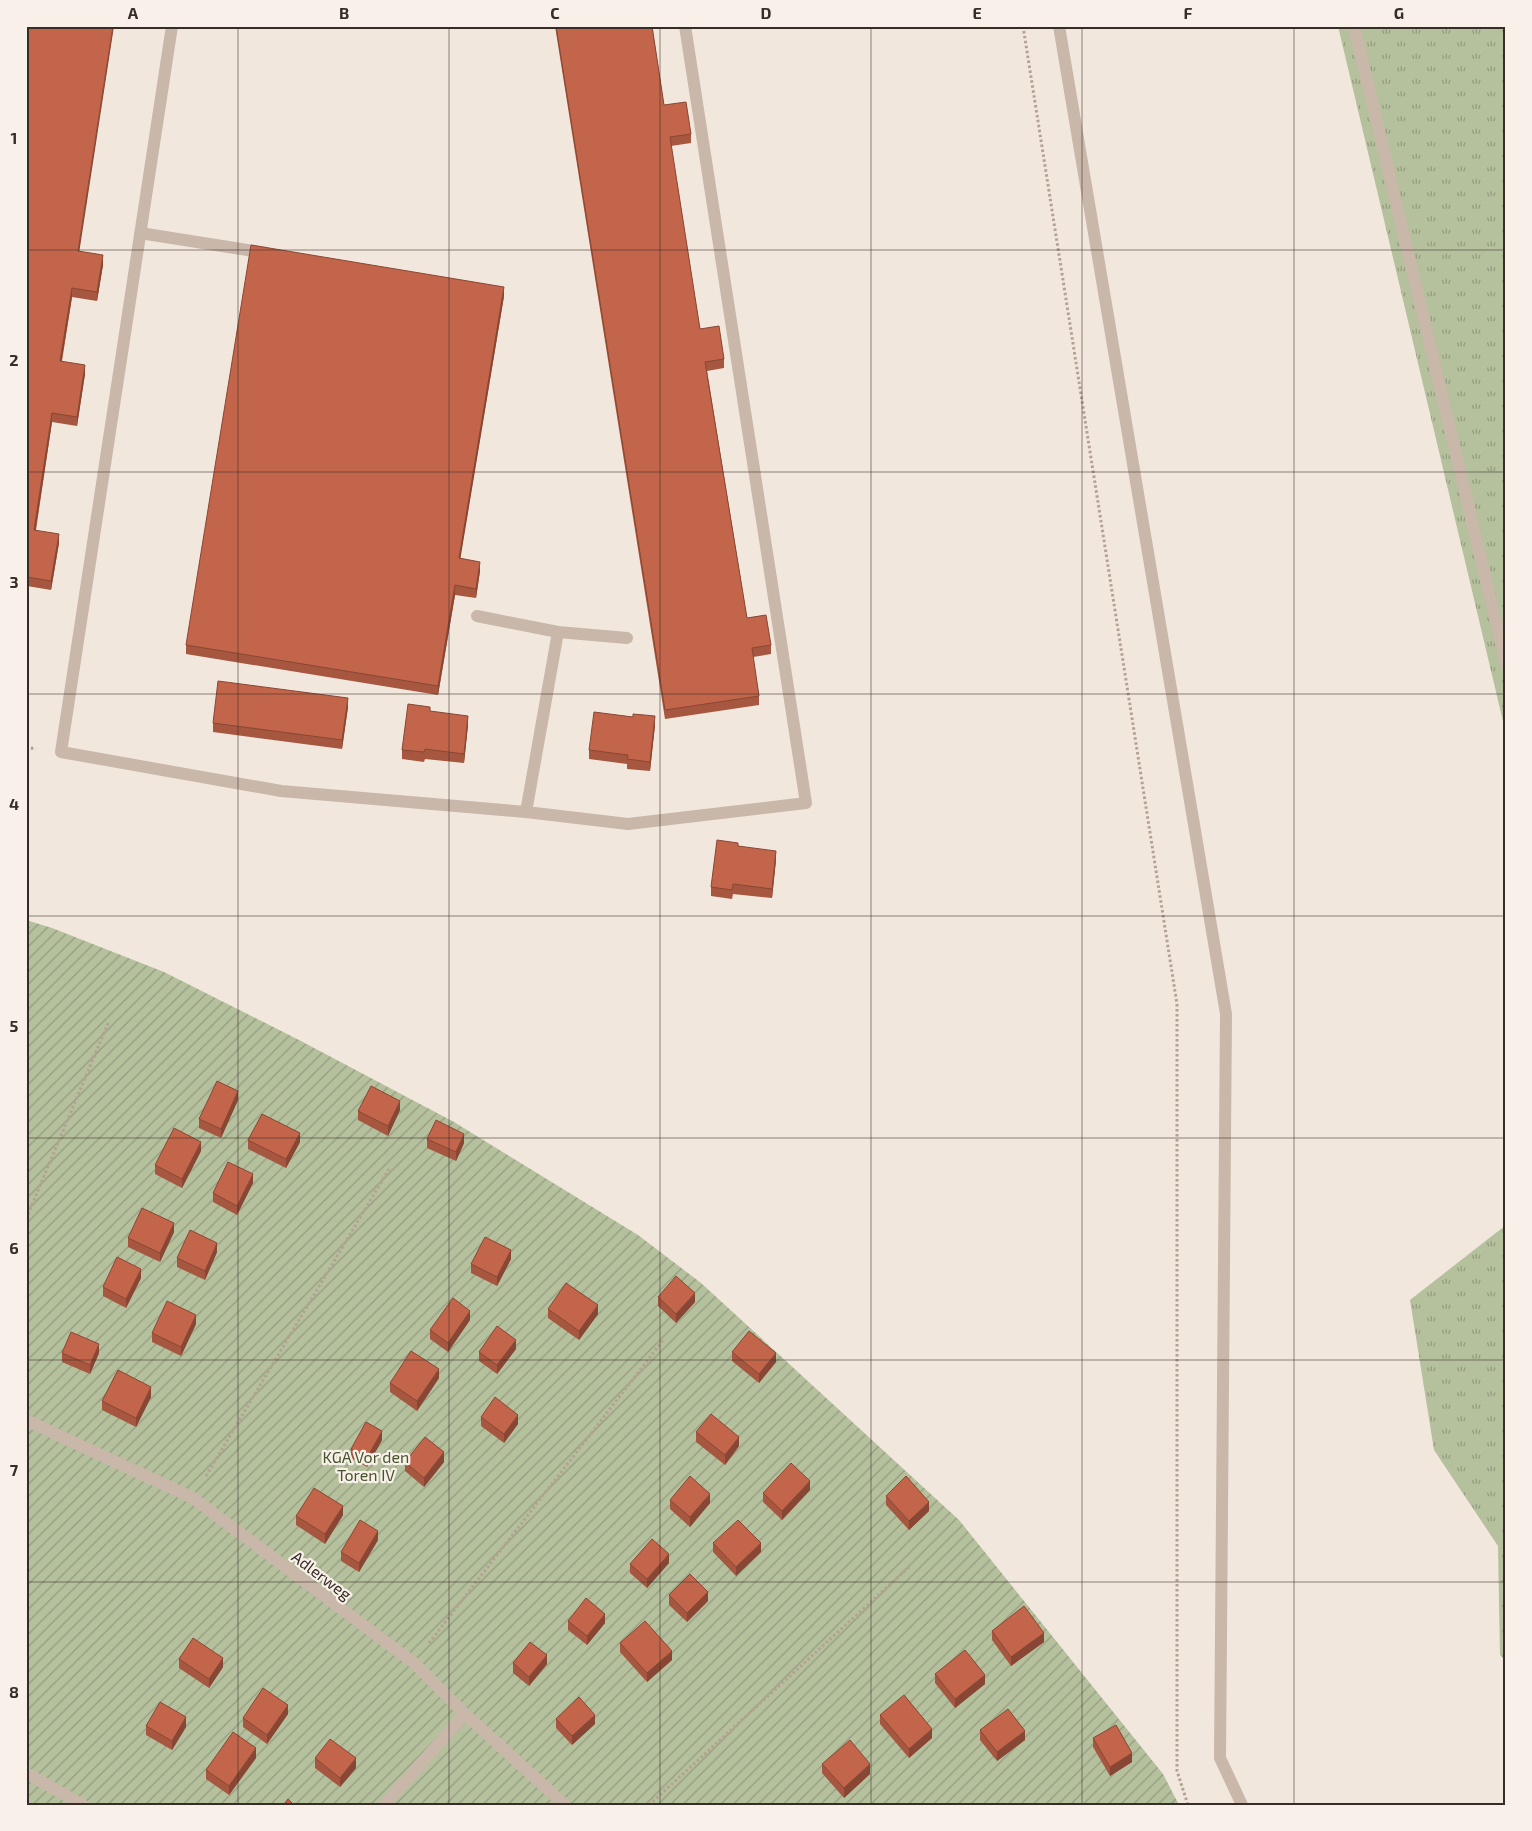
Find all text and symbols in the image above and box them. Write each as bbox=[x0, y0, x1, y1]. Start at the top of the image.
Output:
text: A bbox=[128, 3, 139, 22]
text: B bbox=[339, 3, 349, 22]
text: C bbox=[550, 3, 560, 22]
text: D bbox=[761, 3, 772, 22]
text: E bbox=[972, 3, 982, 22]
text: F bbox=[1184, 3, 1193, 22]
text: G bbox=[1394, 3, 1404, 22]
text: 1 bbox=[11, 128, 17, 147]
text: 2 bbox=[9, 350, 19, 369]
text: 3 bbox=[9, 572, 19, 591]
text: 4 bbox=[9, 794, 19, 813]
text: 5 bbox=[10, 1016, 19, 1035]
text: 6 bbox=[9, 1238, 19, 1257]
park label: KGA Vor den Toren IV bbox=[323, 1447, 409, 1484]
text: 7 bbox=[10, 1460, 19, 1479]
street label: Adlerweg bbox=[289, 1546, 356, 1604]
text: 8 bbox=[9, 1682, 19, 1701]

